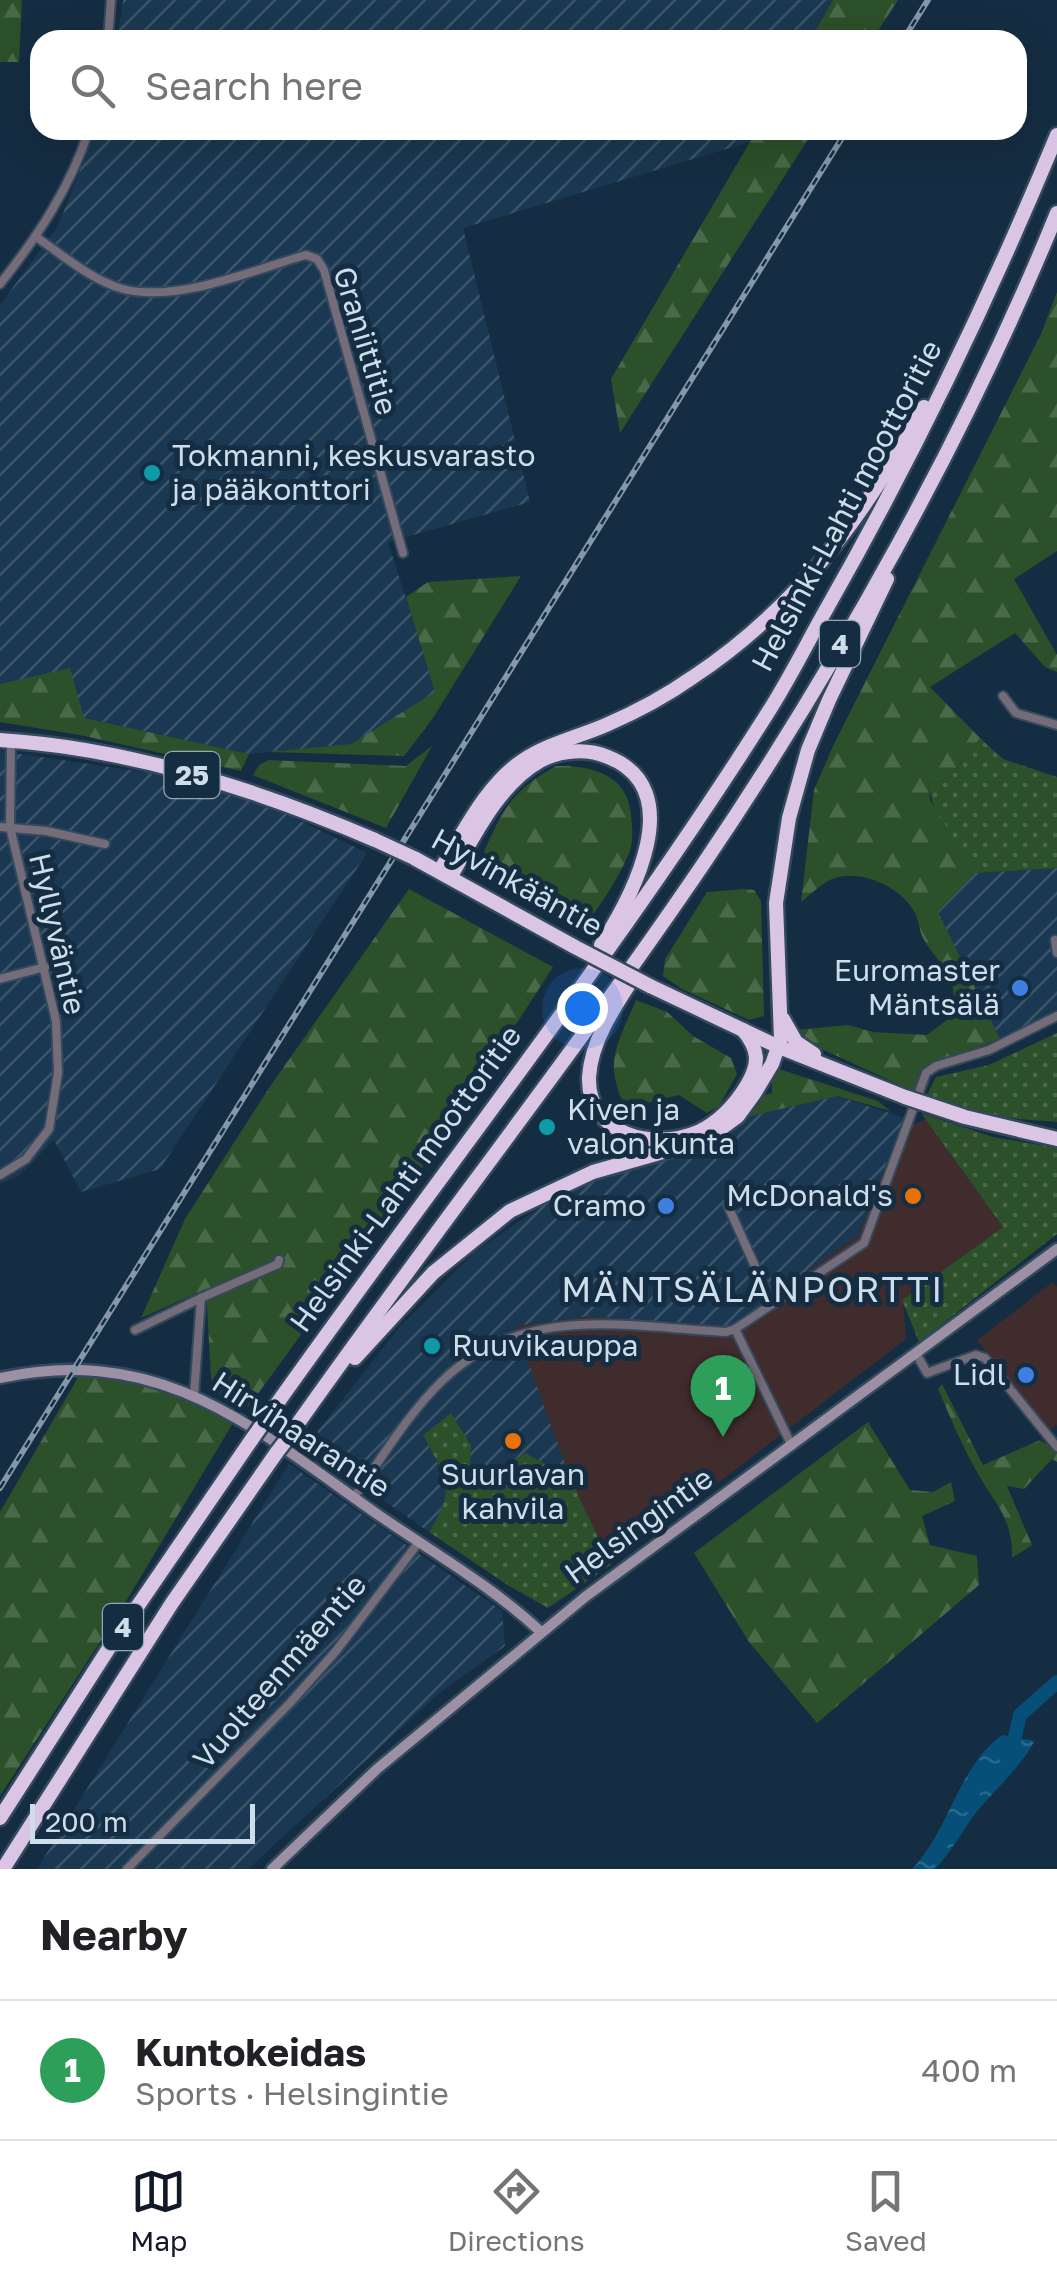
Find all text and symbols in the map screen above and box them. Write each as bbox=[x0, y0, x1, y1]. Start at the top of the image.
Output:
search box bbox=[30, 30, 1027, 140]
icon: search bbox=[65, 58, 120, 113]
text: Search here bbox=[145, 63, 363, 108]
street label: Graniittitie bbox=[326, 262, 406, 419]
street label: Helsinki-Lahti moottoritie bbox=[743, 334, 949, 677]
place label: Tokmanni, keskusvarasto ja pääkonttori bbox=[171, 437, 536, 507]
marker: Tokmanni, keskusvarasto ja pääkonttori bbox=[141, 462, 163, 484]
road number: 4 bbox=[820, 621, 860, 667]
road number: 25 bbox=[164, 752, 220, 798]
street label: Hyvinkääntie bbox=[426, 820, 609, 944]
street label: Hyllyväntie bbox=[22, 850, 94, 1018]
place label: Euromaster Mäntsälä bbox=[834, 952, 1000, 1022]
marker: Euromaster Mäntsälä bbox=[1009, 977, 1031, 999]
your location bbox=[557, 983, 608, 1034]
street label: Helsinki-Lahti moottoritie bbox=[282, 1018, 529, 1339]
place label: Kiven ja valon kunta bbox=[567, 1091, 735, 1161]
marker: Kiven ja valon kunta bbox=[536, 1116, 558, 1138]
place label: McDonald's bbox=[726, 1177, 893, 1213]
marker: McDonald's bbox=[902, 1185, 924, 1207]
place label: Cramo bbox=[553, 1187, 646, 1223]
marker: Cramo bbox=[655, 1195, 677, 1217]
district label: MÄNTSÄLÄNPORTTI bbox=[561, 1268, 945, 1310]
place label: Ruuvikauppa bbox=[452, 1327, 639, 1363]
marker: Ruuvikauppa bbox=[421, 1335, 443, 1357]
pin: 1 bbox=[690, 1354, 756, 1437]
place label: Lidl bbox=[953, 1356, 1006, 1392]
street label: Hirvihaarantie bbox=[206, 1363, 397, 1505]
marker: Lidl bbox=[1015, 1364, 1037, 1386]
marker: Suurlavan kahvila bbox=[502, 1430, 524, 1452]
place label: Suurlavan kahvila bbox=[441, 1456, 585, 1526]
street label: Helsingintie bbox=[557, 1459, 719, 1591]
street label: Vuolteenmäentie bbox=[185, 1567, 373, 1776]
road number: 4 bbox=[103, 1604, 143, 1650]
scale bar bbox=[30, 1799, 255, 1844]
text: 200 m bbox=[45, 1805, 128, 1838]
text: Nearby bbox=[40, 1909, 188, 1959]
text: Kuntokeidas bbox=[135, 2029, 366, 2074]
text: 1 bbox=[64, 2051, 81, 2089]
text: 400 m bbox=[921, 2051, 1017, 2089]
text: Sports · Helsingintie bbox=[135, 2074, 449, 2112]
tab: Map bbox=[130, 2164, 187, 2257]
tab: Directions bbox=[448, 2164, 585, 2257]
tab: Saved bbox=[845, 2164, 927, 2257]

